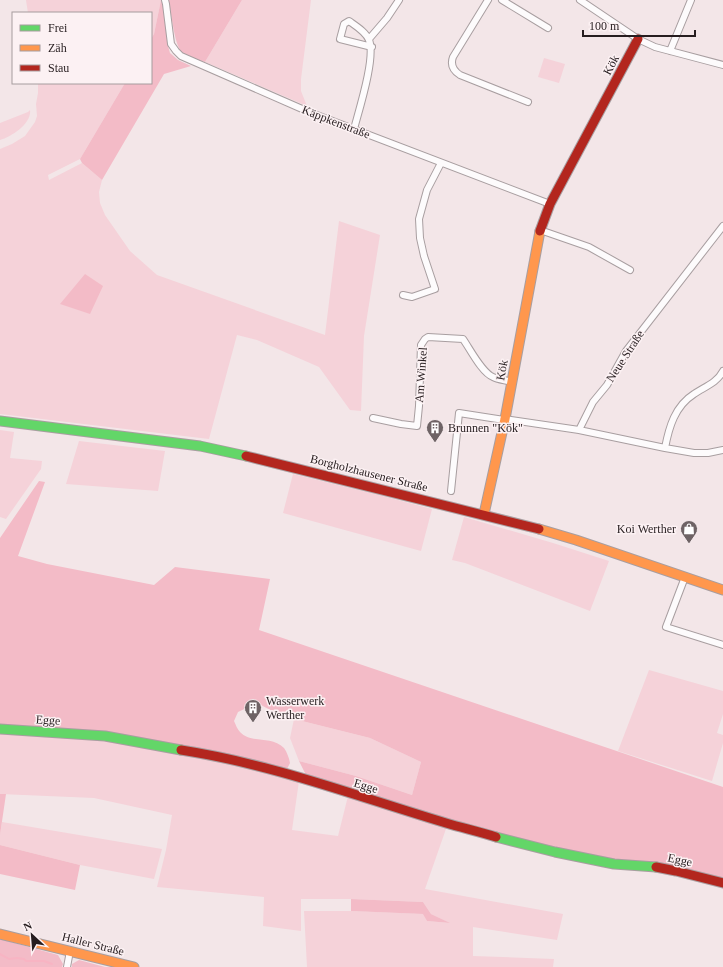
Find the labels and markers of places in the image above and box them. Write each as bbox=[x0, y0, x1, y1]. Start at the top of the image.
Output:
building icon: Brunnen "Kök" bbox=[425, 418, 445, 443]
place label: Brunnen "Kök" bbox=[448, 421, 523, 435]
shop icon: Koi Werther bbox=[679, 519, 699, 544]
place label: Koi Werther bbox=[617, 522, 676, 536]
place label: Wasserwerk Werther bbox=[266, 694, 324, 722]
building icon: Wasserwerk Werther bbox=[243, 698, 263, 723]

